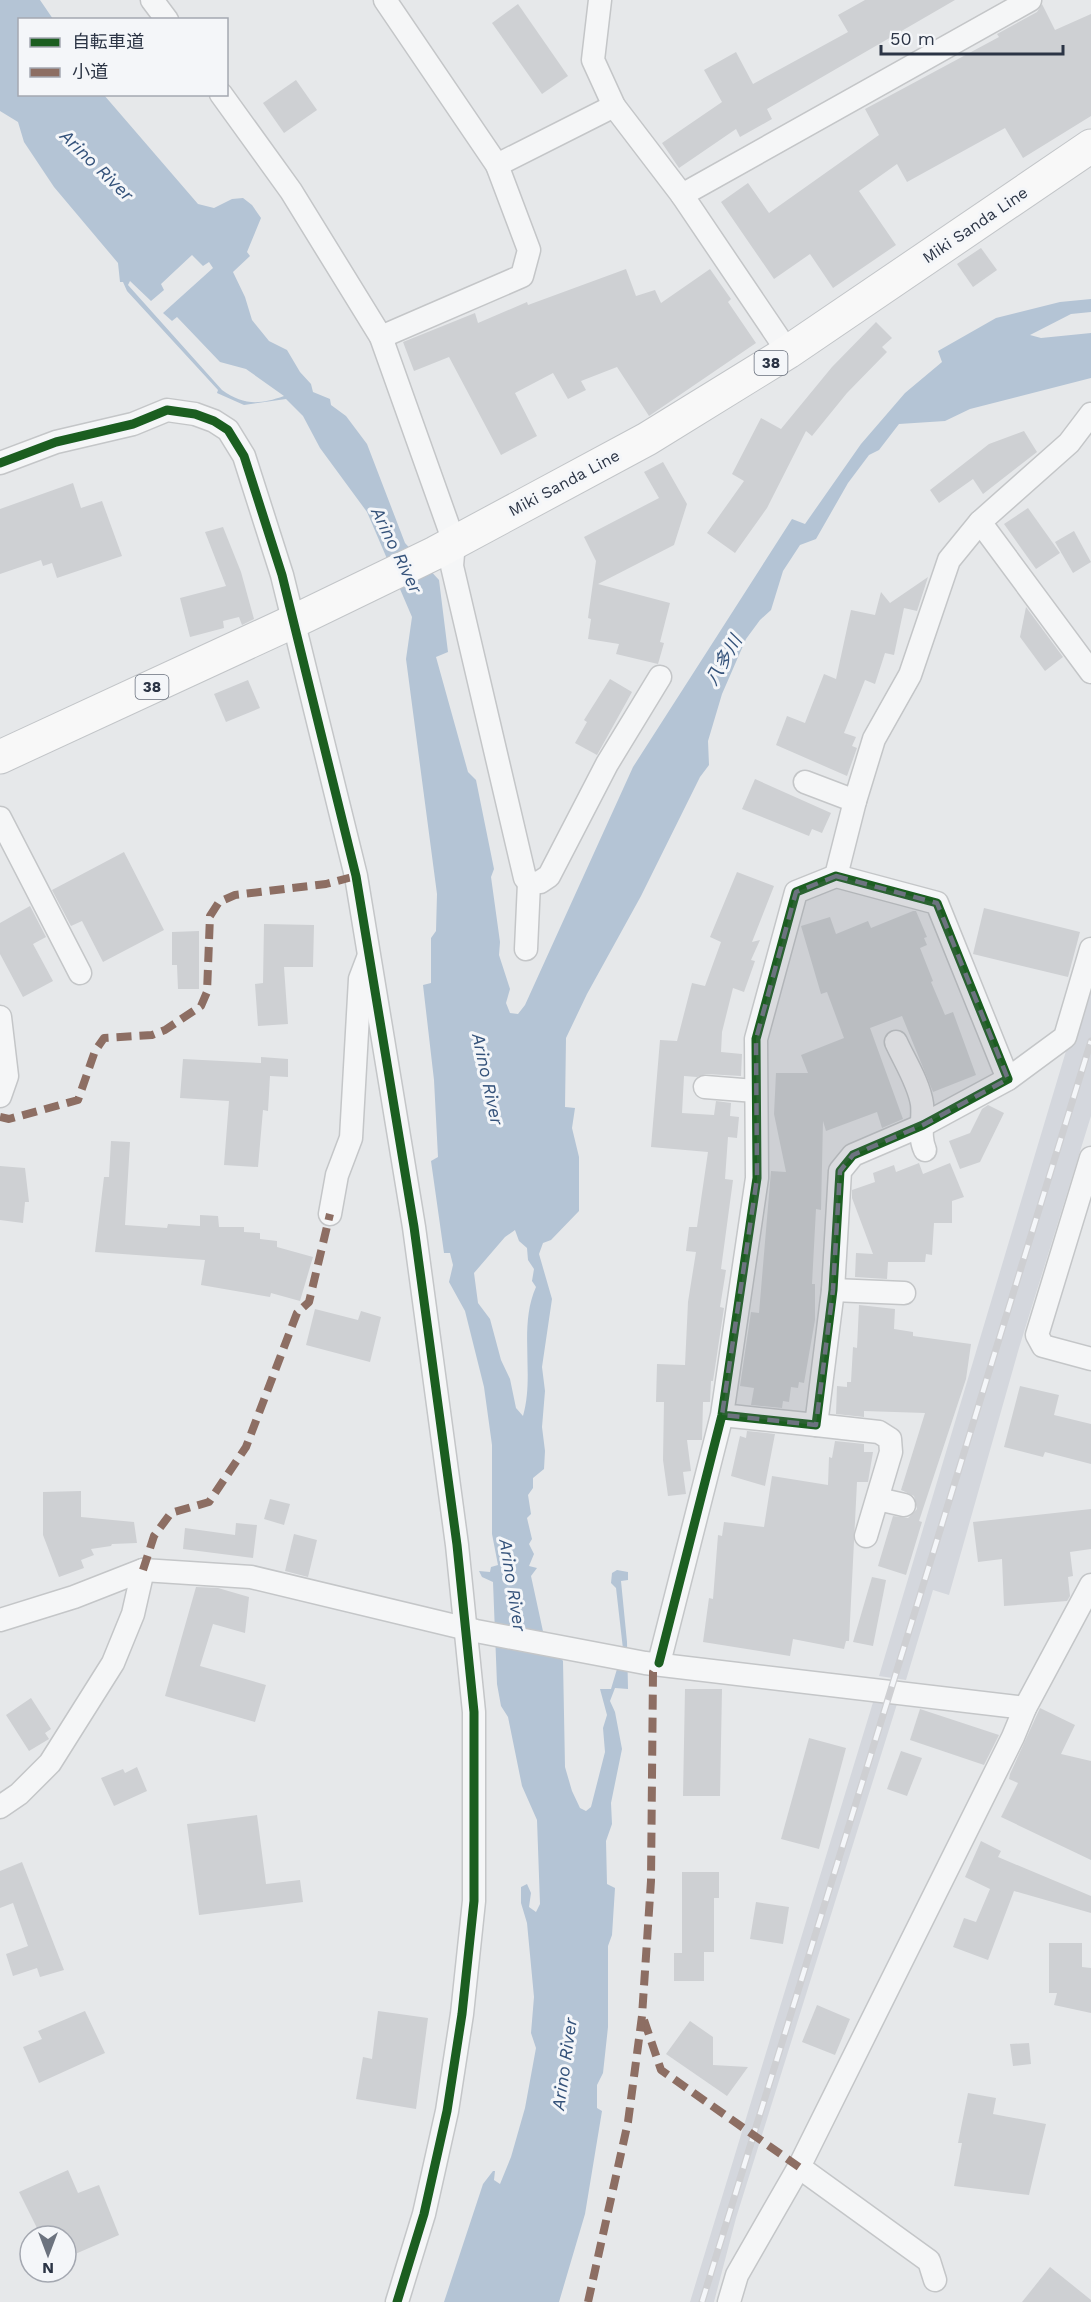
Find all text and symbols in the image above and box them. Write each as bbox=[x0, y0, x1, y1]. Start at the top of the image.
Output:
legend bbox=[18, 18, 228, 96]
scale bar bbox=[881, 18, 1062, 56]
text: 50 m bbox=[890, 28, 935, 49]
text: 自転車道 bbox=[72, 31, 144, 52]
text: 小道 bbox=[72, 61, 108, 82]
water label: Arino River bbox=[55, 124, 139, 206]
street label: Miki Sanda Line bbox=[919, 183, 1031, 267]
road number: 38 bbox=[754, 351, 788, 375]
street label: Miki Sanda Line bbox=[505, 446, 623, 520]
water label: Arino River bbox=[367, 503, 427, 597]
water label: 八多川 bbox=[700, 630, 747, 689]
road number: 38 bbox=[136, 675, 168, 699]
water label: Arino River bbox=[468, 1030, 508, 1128]
water label: Arino River bbox=[495, 1536, 531, 1634]
water label: Arino River bbox=[547, 2015, 581, 2113]
north arrow bbox=[18, 2224, 78, 2284]
text: N bbox=[42, 2259, 54, 2278]

